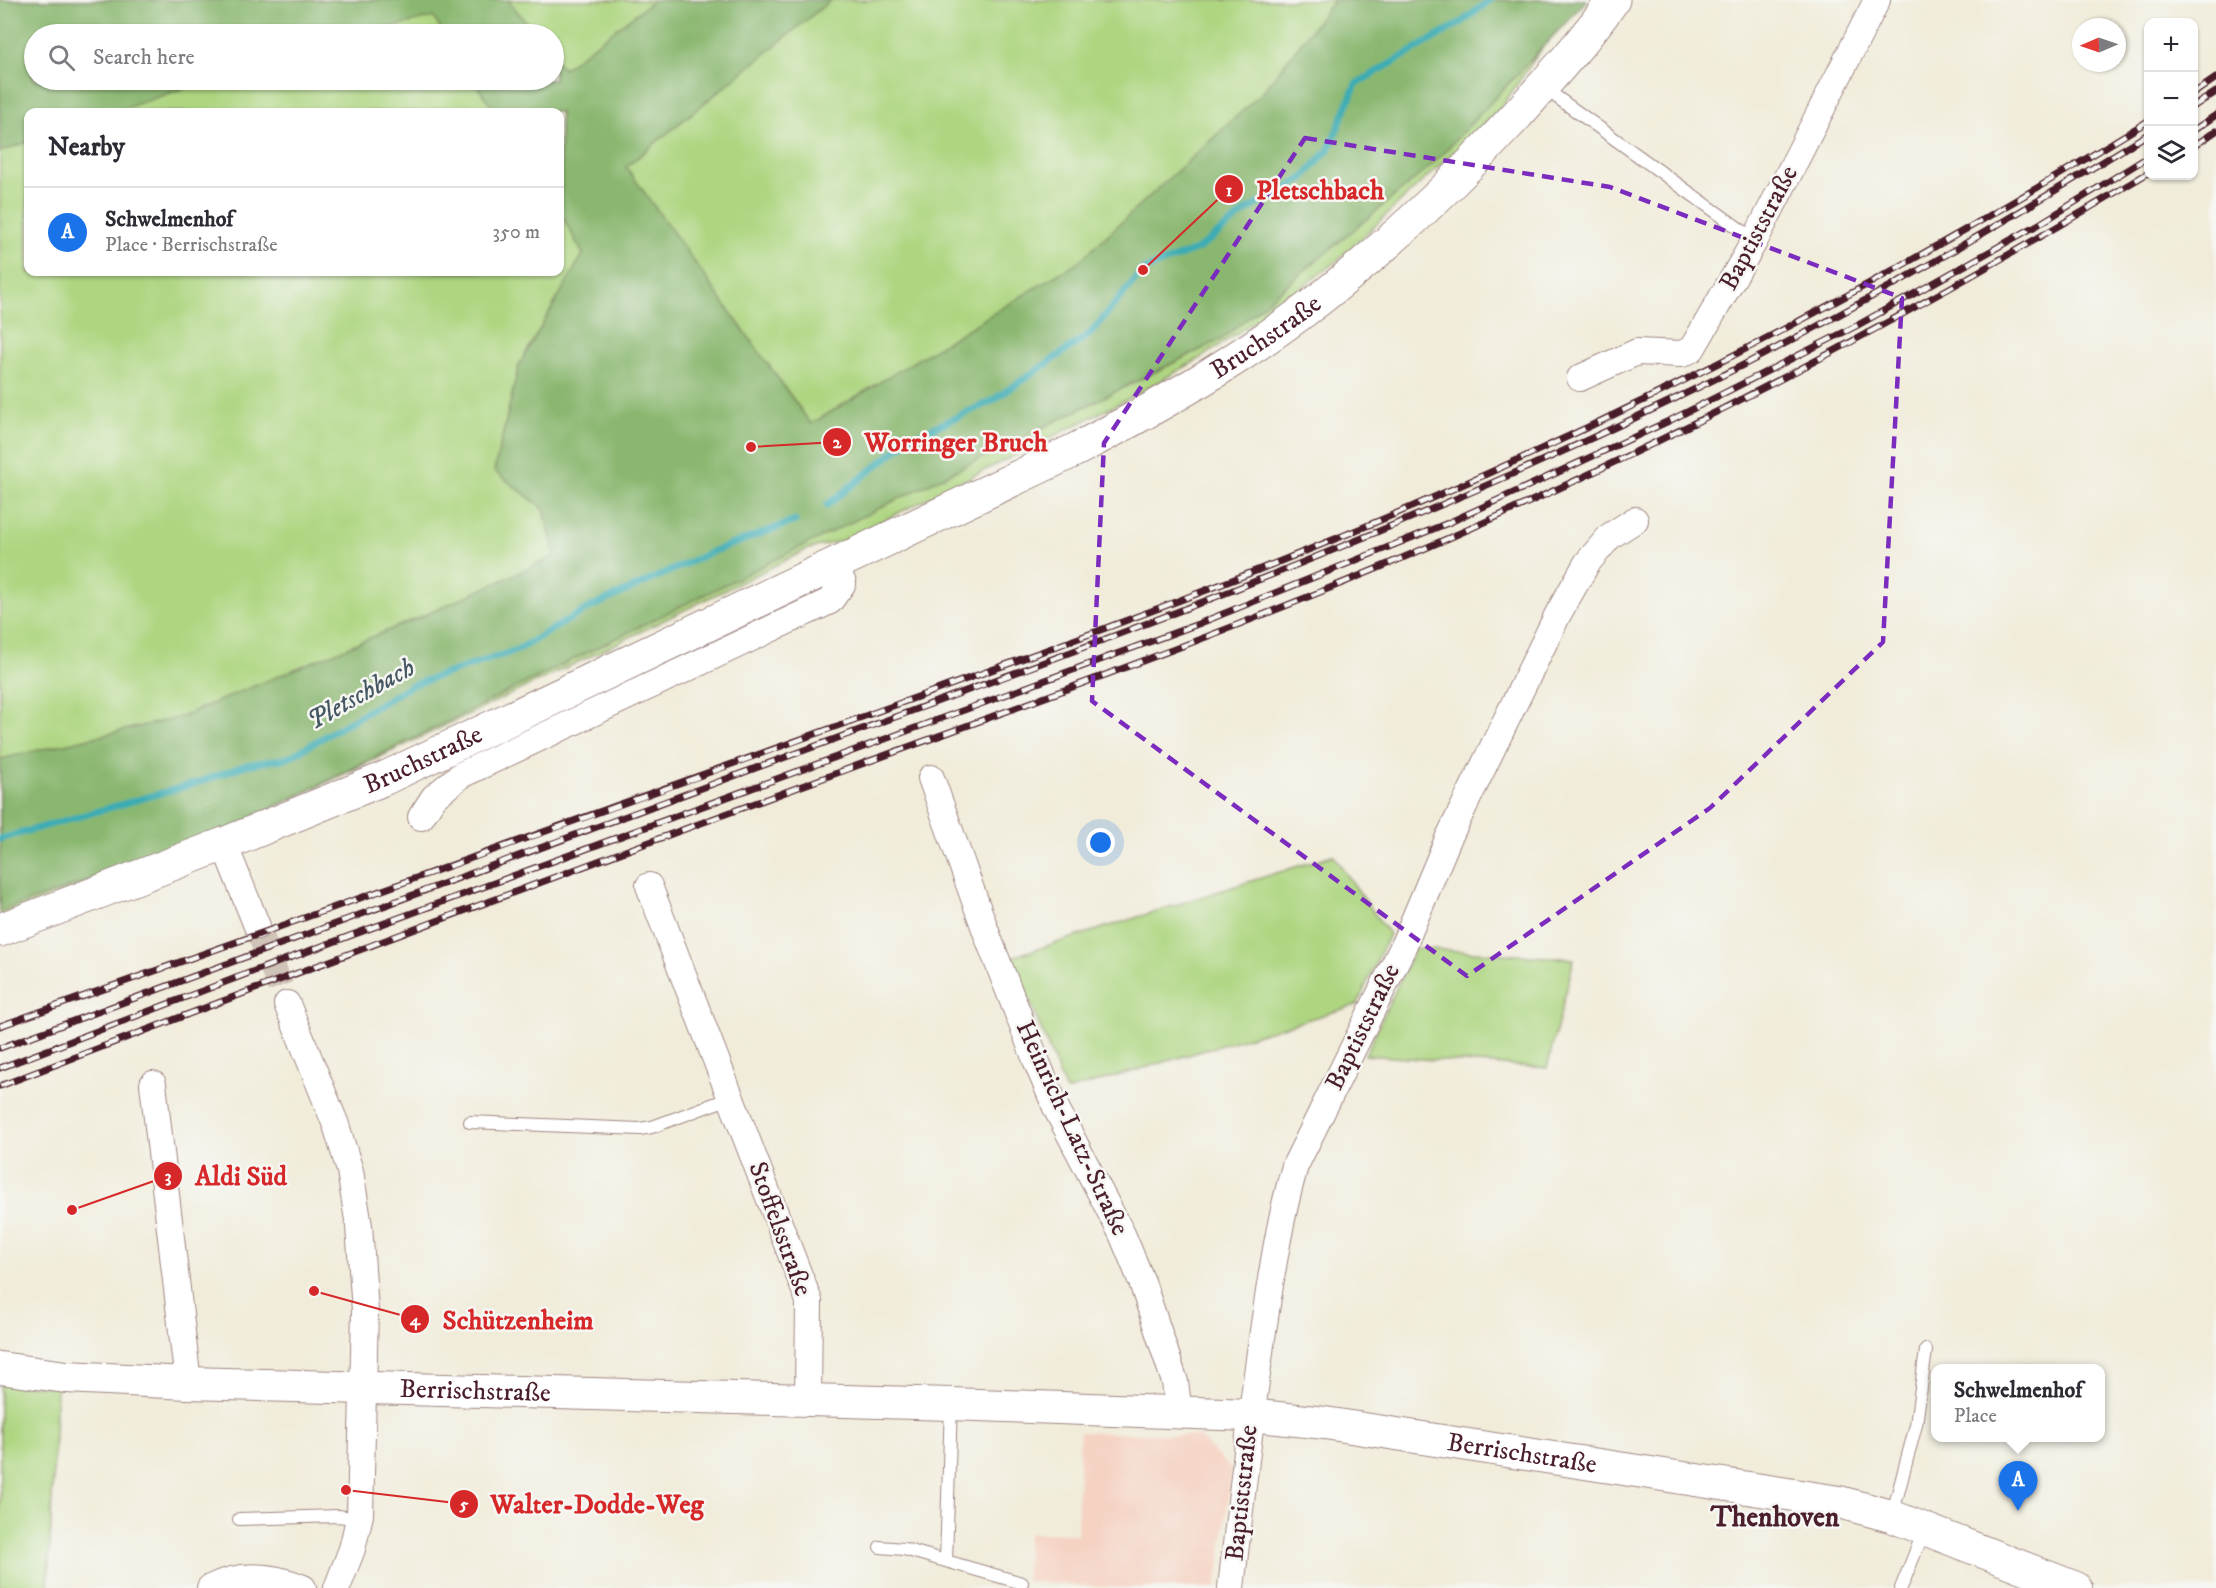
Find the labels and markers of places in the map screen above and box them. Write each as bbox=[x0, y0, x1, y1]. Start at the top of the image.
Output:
callout: Pletschbach bbox=[1214, 167, 1396, 212]
callout: Worringer Bruch bbox=[822, 419, 1060, 464]
callout: Aldi Süd bbox=[153, 1154, 299, 1199]
callout: Schützenheim bbox=[400, 1297, 605, 1342]
pin: A bbox=[1998, 1462, 2038, 1511]
callout: Walter-Dodde-Weg bbox=[449, 1481, 716, 1526]

